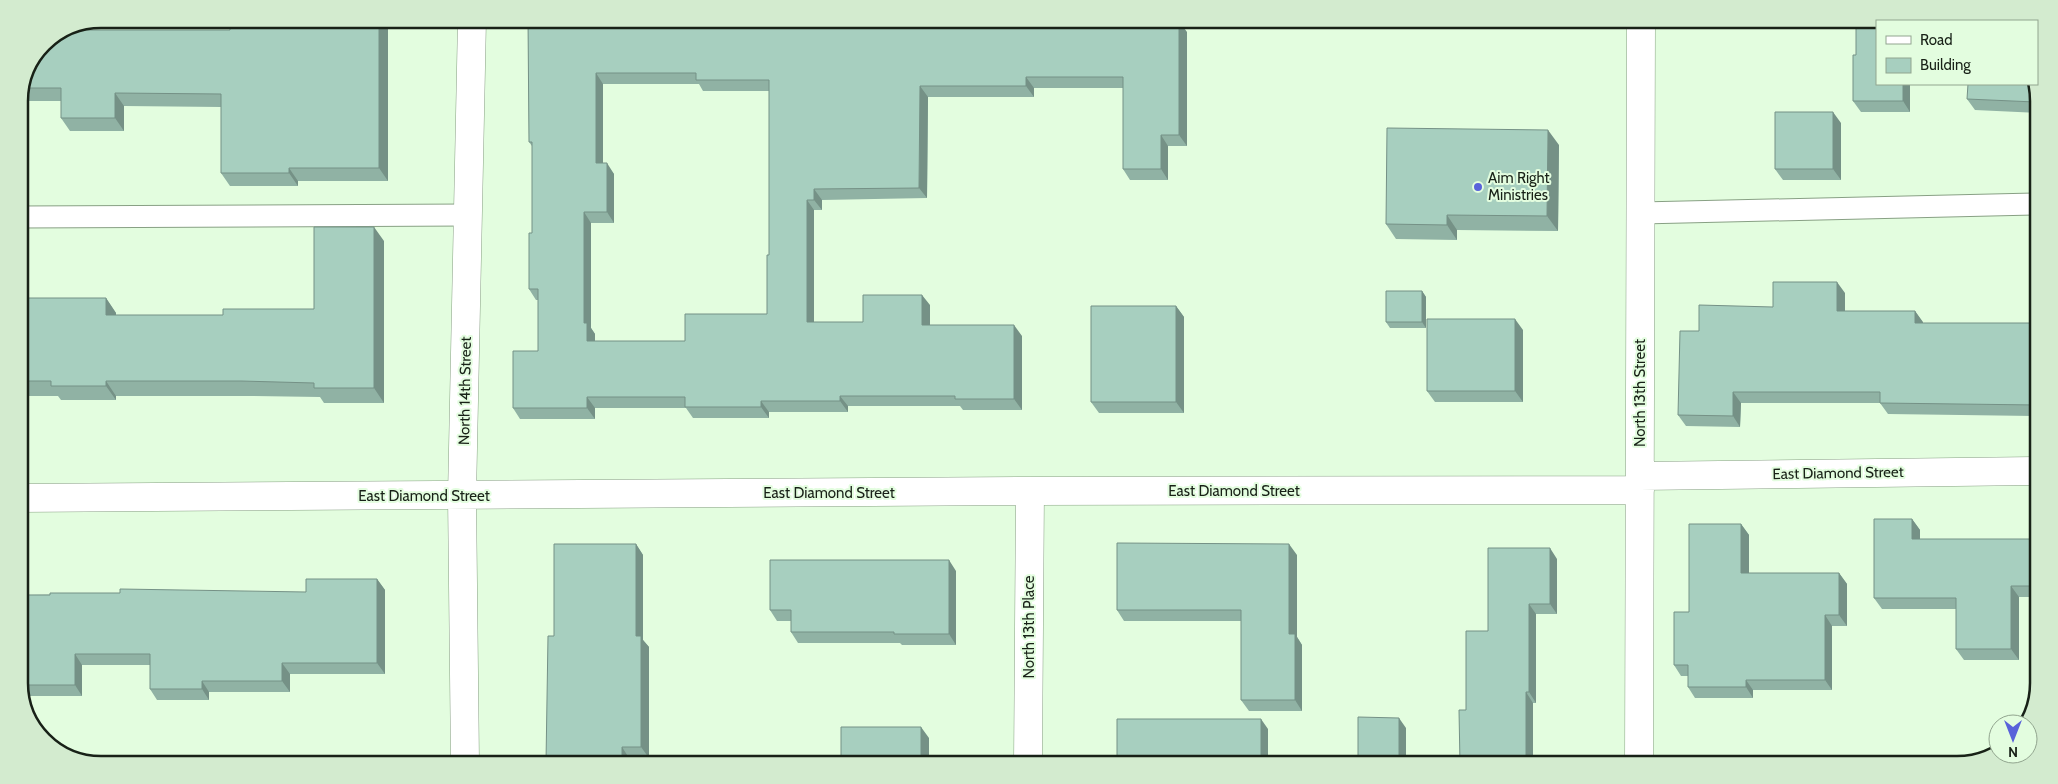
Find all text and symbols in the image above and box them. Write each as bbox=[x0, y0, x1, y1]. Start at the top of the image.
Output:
legend bbox=[1876, 20, 2038, 85]
text: Road bbox=[1920, 31, 1953, 49]
text: Building bbox=[1920, 56, 1971, 74]
place label: Aim Right Ministries bbox=[1488, 169, 1550, 204]
marker: Aim Right Ministries bbox=[1472, 181, 1484, 193]
street label: North 14th Street bbox=[455, 337, 475, 445]
street label: North 13th Street bbox=[1631, 339, 1649, 447]
street label: East Diamond Street bbox=[1772, 463, 1904, 483]
street label: East Diamond Street bbox=[1168, 482, 1300, 500]
street label: East Diamond Street bbox=[763, 484, 895, 502]
street label: East Diamond Street bbox=[358, 487, 490, 505]
street label: North 13th Place bbox=[1020, 575, 1038, 679]
north arrow bbox=[1988, 714, 2038, 764]
text: N bbox=[2008, 743, 2018, 761]

